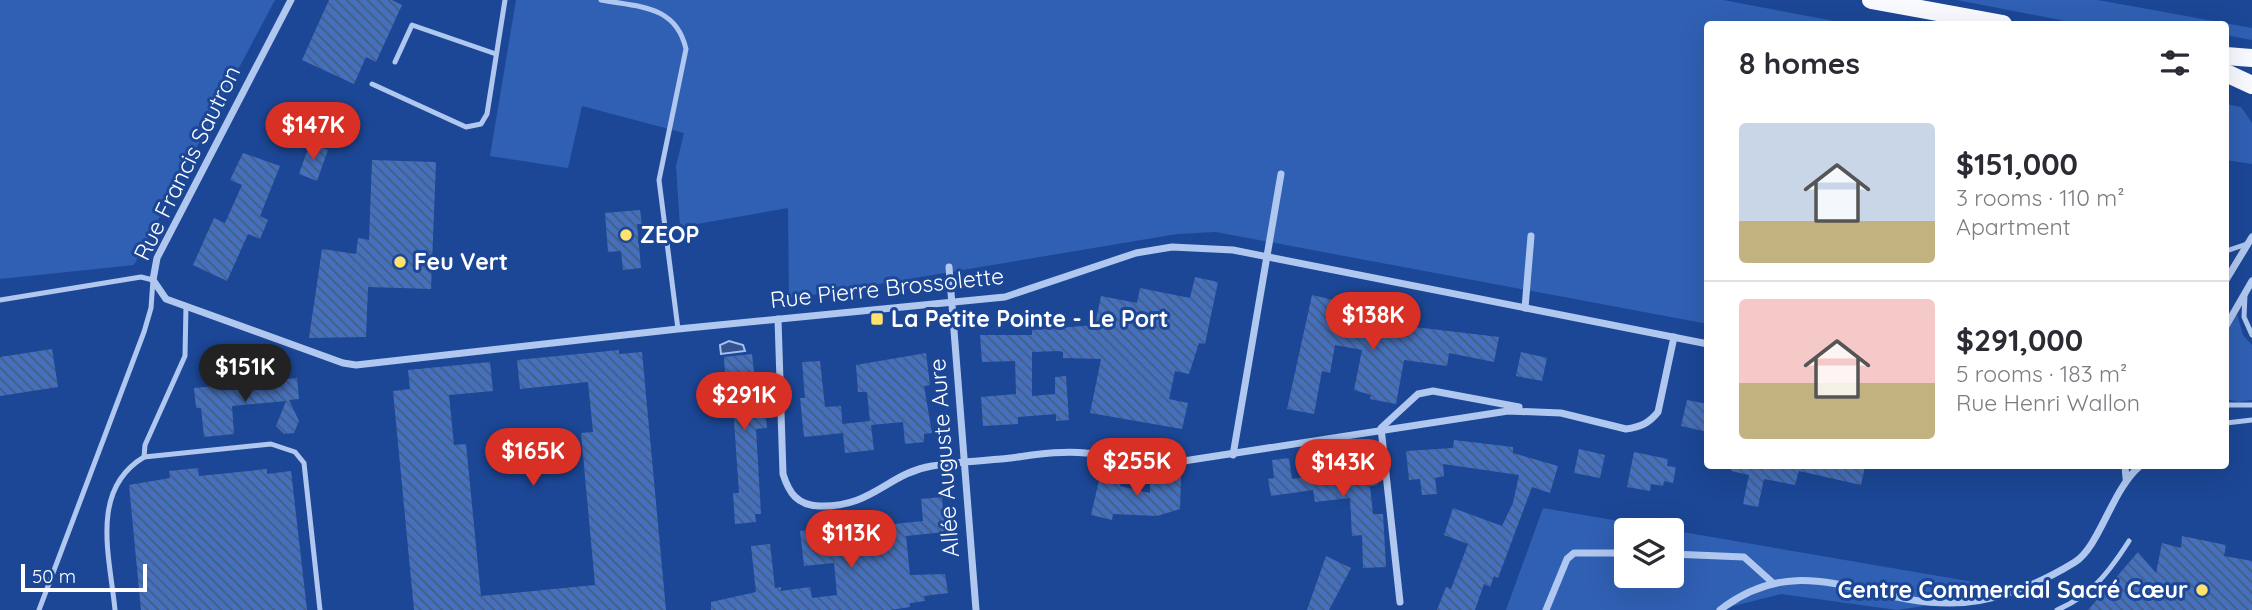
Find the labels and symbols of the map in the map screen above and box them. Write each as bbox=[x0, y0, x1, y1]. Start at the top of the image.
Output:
street label: Rue Francis Sautron bbox=[127, 61, 246, 265]
pin: $147K bbox=[264, 102, 362, 162]
place label: ZEOP bbox=[640, 220, 699, 249]
marker: ZEOP bbox=[618, 227, 634, 243]
place label: Feu Vert bbox=[414, 247, 508, 276]
marker: Feu Vert bbox=[392, 254, 408, 270]
street label: Rue Pierre Brossolette bbox=[769, 261, 1005, 314]
pin: $138K bbox=[1324, 292, 1422, 352]
place label: La Petite Pointe - Le Port bbox=[891, 304, 1168, 333]
marker: La Petite Pointe - Le Port bbox=[869, 311, 885, 327]
pin: $151K bbox=[196, 344, 294, 404]
street label: Allée Auguste Aure bbox=[922, 358, 965, 558]
pin: $291K bbox=[695, 372, 793, 432]
pin: $165K bbox=[484, 428, 582, 488]
pin: $255K bbox=[1088, 438, 1186, 498]
pin: $143K bbox=[1294, 440, 1392, 499]
pin: $113K bbox=[802, 510, 900, 570]
scale bar bbox=[21, 561, 147, 593]
place label: Centre Commercial Sacré Cœur bbox=[1838, 575, 2188, 604]
marker: Centre Commercial Sacré Cœur bbox=[2194, 582, 2210, 598]

